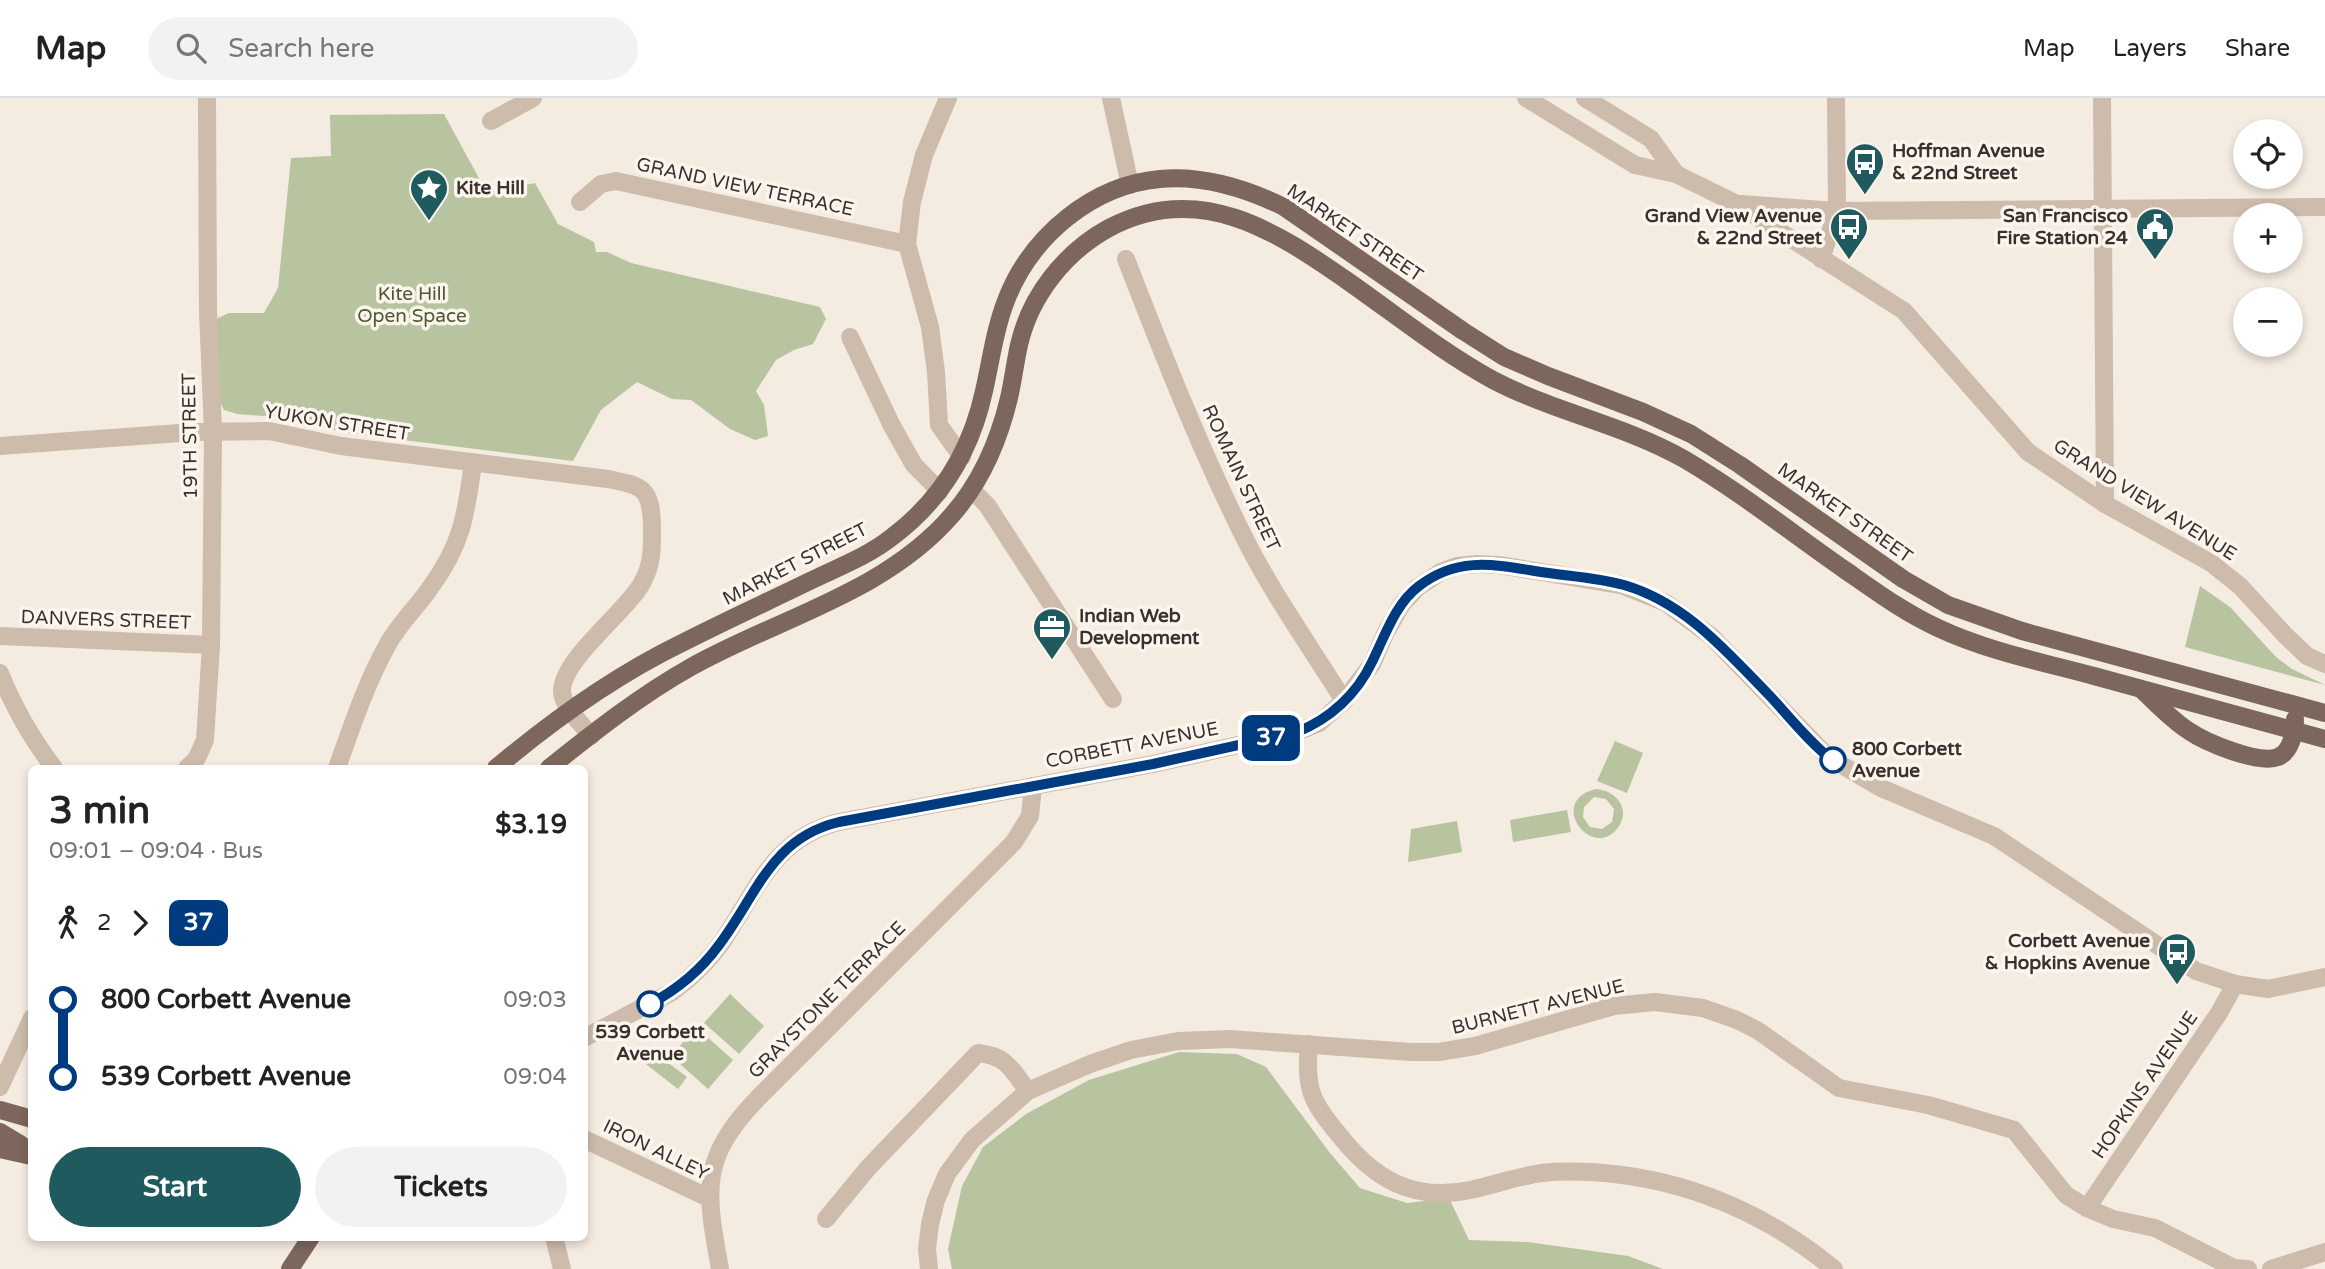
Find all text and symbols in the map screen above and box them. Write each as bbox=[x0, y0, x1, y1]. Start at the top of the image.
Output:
search box bbox=[148, 17, 638, 80]
text: Map bbox=[35, 29, 106, 68]
icon: search bbox=[172, 29, 210, 67]
text: Search here bbox=[228, 33, 374, 64]
text: Map bbox=[2023, 34, 2075, 63]
text: Layers bbox=[2113, 34, 2187, 63]
text: Share bbox=[2225, 34, 2290, 63]
map controls bbox=[2233, 119, 2303, 357]
button: locate bbox=[2233, 119, 2303, 189]
place label: Hoffman Avenue & 22nd Street bbox=[1892, 140, 2045, 184]
bus stop icon: Hoffman Avenue & 22nd Street bbox=[1844, 141, 1886, 196]
street label: GRAND VIEW TERRACE bbox=[634, 153, 856, 221]
place icon: Kite Hill bbox=[408, 167, 450, 222]
place label: Kite Hill bbox=[456, 177, 525, 199]
street label: MARKET STREET bbox=[1283, 179, 1428, 287]
button: + bbox=[2233, 203, 2303, 273]
place label: Grand View Avenue & 22nd Street bbox=[1645, 205, 1823, 249]
place label: San Francisco Fire Station 24 bbox=[1996, 205, 2128, 249]
bus stop icon: Grand View Avenue & 22nd Street bbox=[1828, 206, 1870, 261]
public building icon: San Francisco Fire Station 24 bbox=[2134, 206, 2176, 261]
park label: Kite Hill Open Space bbox=[357, 283, 467, 327]
button: − bbox=[2233, 287, 2303, 357]
street label: 19TH STREET bbox=[178, 372, 202, 500]
street label: YUKON STREET bbox=[263, 401, 411, 445]
street label: ROMAIN STREET bbox=[1197, 401, 1285, 555]
street label: GRAND VIEW AVENUE bbox=[2049, 435, 2241, 565]
street label: MARKET STREET bbox=[1773, 458, 1917, 568]
street label: MARKET STREET bbox=[719, 518, 871, 610]
place label: Indian Web Development bbox=[1079, 605, 1200, 650]
street label: DANVERS STREET bbox=[20, 606, 192, 634]
office icon: Indian Web Development bbox=[1031, 606, 1073, 661]
line badge: 37 bbox=[1240, 715, 1302, 761]
street label: CORBETT AVENUE bbox=[1044, 717, 1220, 773]
text: 37 bbox=[1256, 723, 1286, 752]
place label: 800 Corbett Avenue bbox=[1852, 738, 1962, 782]
marker: 800 Corbett Avenue bbox=[1820, 747, 1846, 773]
text: 3 min bbox=[49, 788, 150, 834]
text: $3.19 bbox=[495, 809, 567, 840]
text: 09:01 – 09:04 · Bus bbox=[49, 837, 263, 865]
icon: walk bbox=[49, 904, 87, 942]
icon: forward bbox=[121, 904, 159, 942]
text: 37 bbox=[183, 908, 214, 937]
text: 2 bbox=[97, 909, 111, 937]
street label: GRAYSTONE TERRACE bbox=[744, 917, 910, 1083]
place label: Corbett Avenue & Hopkins Avenue bbox=[1985, 930, 2150, 975]
bus stop icon: Corbett Avenue & Hopkins Avenue bbox=[2156, 931, 2198, 986]
street label: BURNETT AVENUE bbox=[1449, 975, 1627, 1039]
text: 800 Corbett Avenue bbox=[101, 984, 351, 1015]
text: 09:03 bbox=[503, 986, 567, 1014]
marker: 539 Corbett Avenue bbox=[637, 991, 663, 1017]
street label: HOPKINS AVENUE bbox=[2088, 1007, 2202, 1163]
place label: 539 Corbett Avenue bbox=[595, 1021, 706, 1065]
text: 539 Corbett Avenue bbox=[101, 1061, 351, 1092]
text: 09:04 bbox=[503, 1063, 567, 1091]
street label: IRON ALLEY bbox=[600, 1115, 712, 1185]
button: Start bbox=[49, 1147, 301, 1227]
button: Tickets bbox=[315, 1147, 567, 1227]

